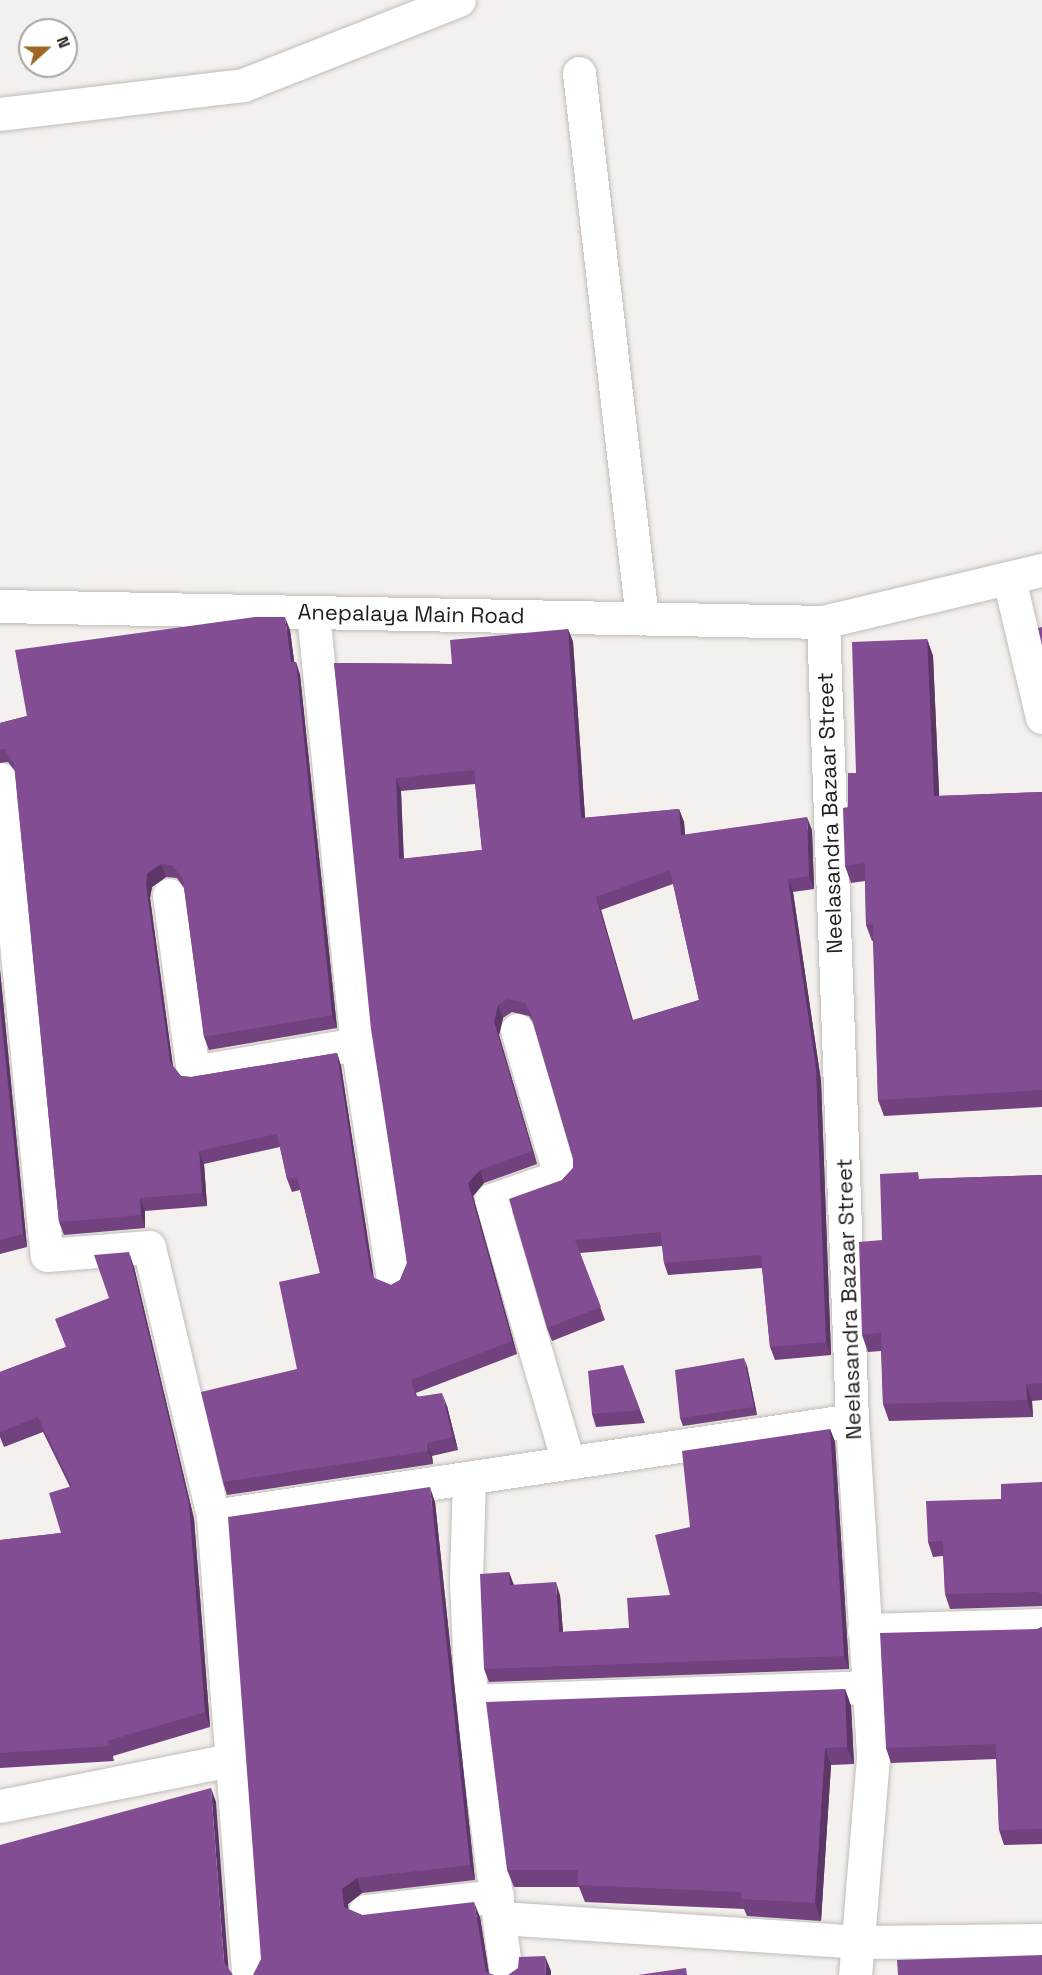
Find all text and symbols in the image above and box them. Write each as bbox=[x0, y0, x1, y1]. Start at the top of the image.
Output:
north arrow bbox=[18, 18, 78, 78]
text: N bbox=[52, 33, 75, 51]
street label: Anepalaya Main Road bbox=[297, 599, 525, 629]
street label: Neelasandra Bazaar Street bbox=[812, 672, 848, 954]
street label: Neelasandra Bazaar Street bbox=[831, 1158, 867, 1440]

